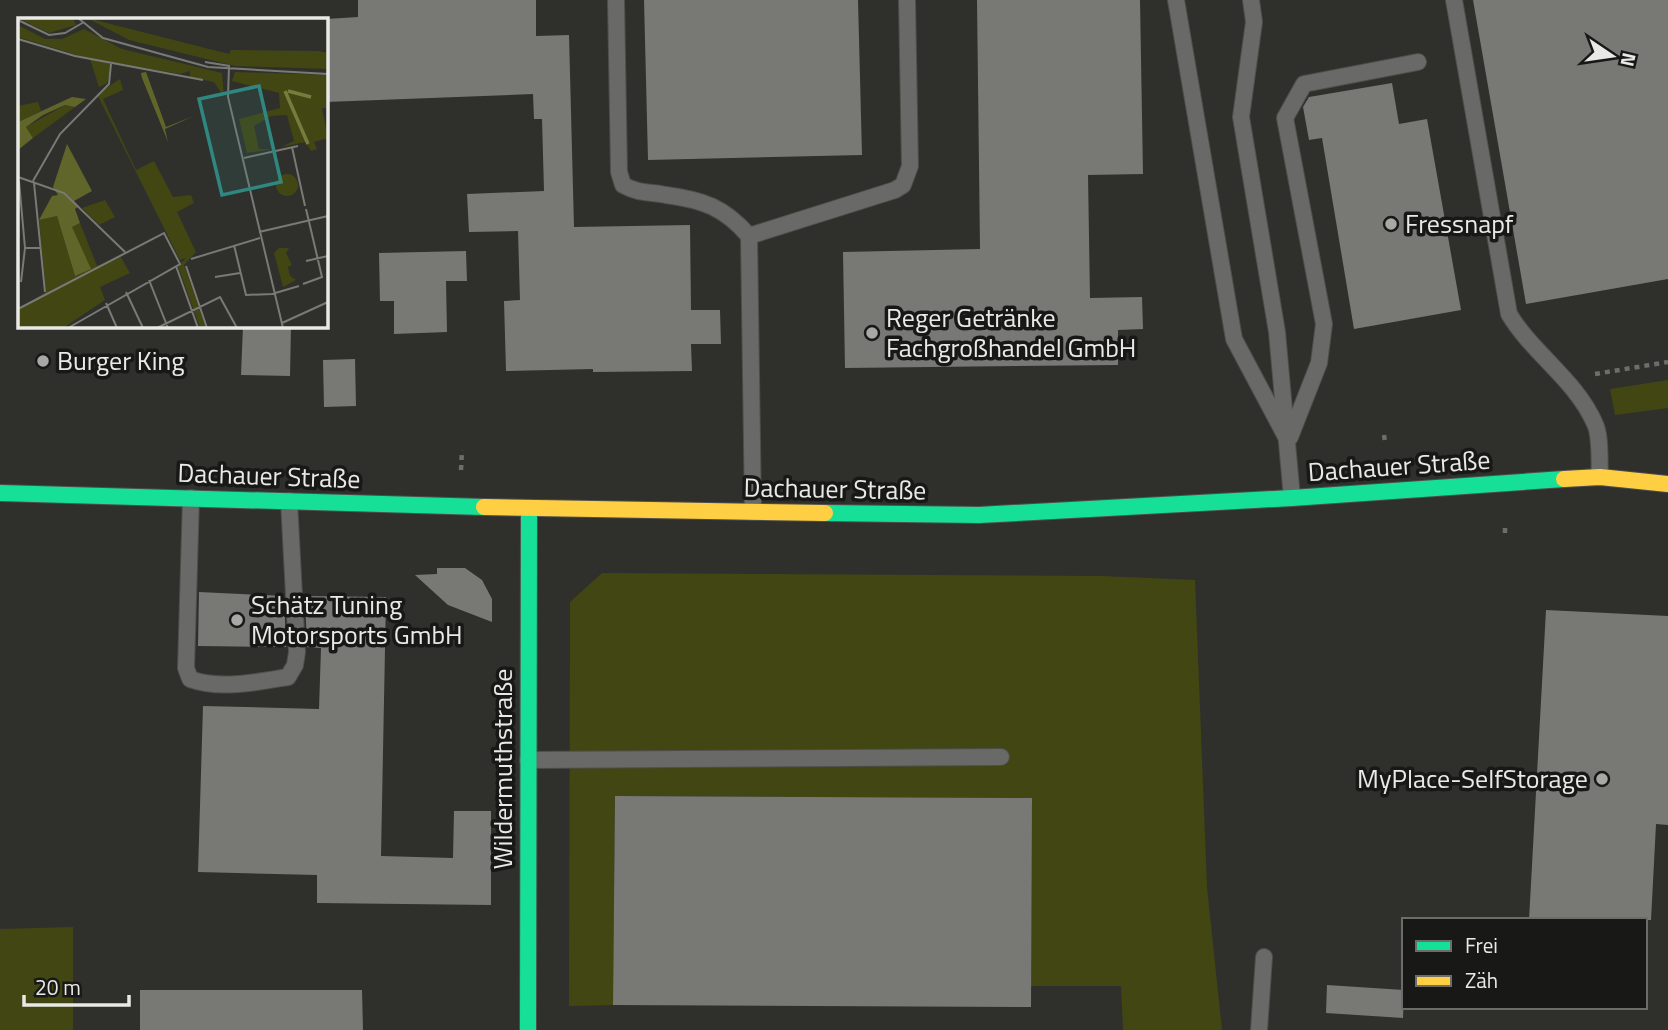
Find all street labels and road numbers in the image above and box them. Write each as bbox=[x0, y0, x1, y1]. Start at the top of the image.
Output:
street label: Dachauer Straße bbox=[1306, 440, 1492, 491]
street label: Dachauer Straße bbox=[177, 453, 361, 498]
street label: Dachauer Straße bbox=[743, 467, 927, 510]
street label: Wildermuthstraße bbox=[483, 669, 522, 869]

